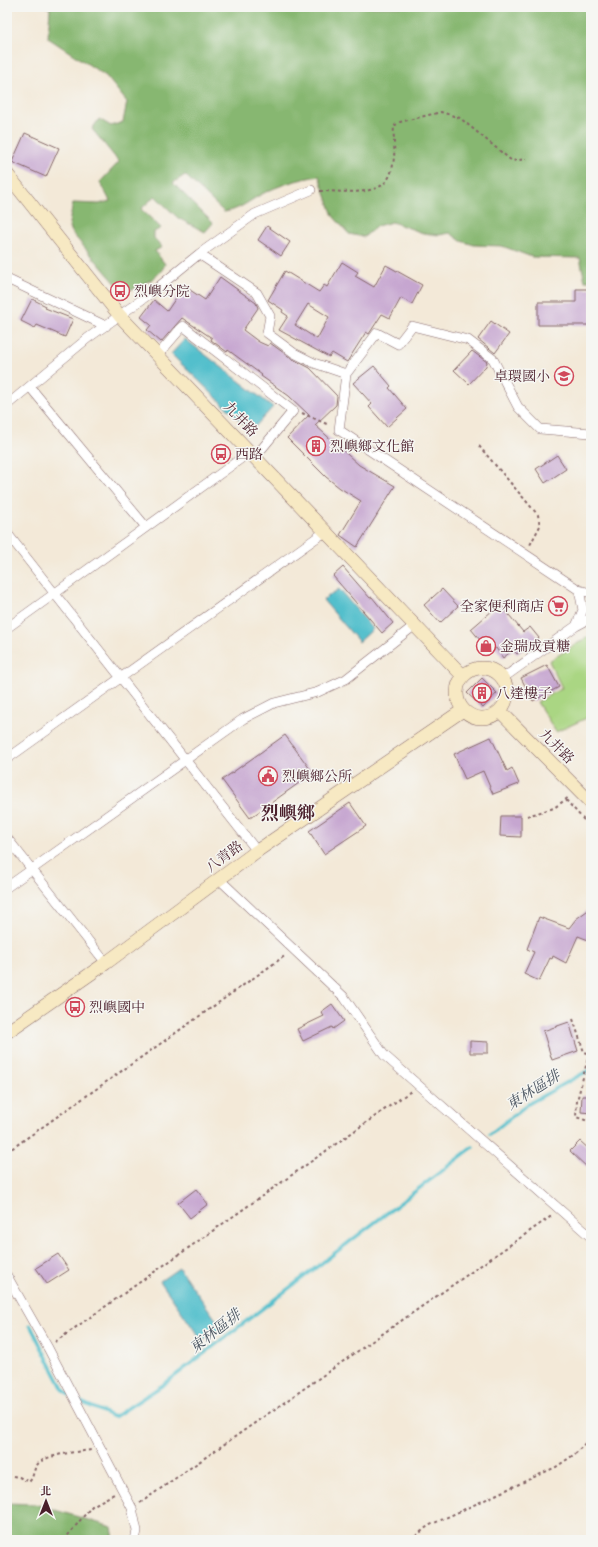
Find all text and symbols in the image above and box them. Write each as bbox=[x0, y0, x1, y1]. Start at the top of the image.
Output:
bus stop icon: 烈嶼分院 bbox=[109, 280, 131, 302]
place label: 烈嶼分院 bbox=[134, 283, 190, 301]
school or university icon: 卓環國小 bbox=[553, 365, 575, 387]
place label: 卓環國小 bbox=[494, 368, 550, 386]
street label: 九井路 bbox=[219, 398, 261, 441]
building icon: 烈嶼鄉文化館 bbox=[305, 435, 327, 457]
place label: 烈嶼鄉文化館 bbox=[330, 438, 414, 456]
bus stop icon: 西路 bbox=[210, 443, 232, 465]
place label: 西路 bbox=[235, 446, 263, 464]
supermarket icon: 全家便利商店 bbox=[547, 595, 569, 617]
place label: 全家便利商店 bbox=[460, 598, 544, 616]
shop icon: 金瑞成貢糖 bbox=[475, 635, 497, 657]
place label: 金瑞成貢糖 bbox=[500, 638, 570, 656]
building icon: 八達樓子 bbox=[471, 682, 493, 704]
place label: 八達樓子 bbox=[496, 685, 552, 703]
street label: 九井路 bbox=[535, 725, 578, 768]
public building icon: 烈嶼鄉公所 bbox=[257, 765, 279, 787]
place label: 烈嶼鄉公所 bbox=[282, 768, 352, 786]
district label: 烈嶼鄉 bbox=[261, 802, 315, 825]
street label: 八青路 bbox=[202, 837, 247, 876]
bus stop icon: 烈嶼國中 bbox=[64, 996, 86, 1018]
place label: 烈嶼國中 bbox=[89, 999, 145, 1017]
water label: 東林區排 bbox=[503, 1065, 565, 1114]
water label: 東林區排 bbox=[186, 1304, 246, 1357]
north arrow bbox=[26, 1481, 66, 1521]
text: 北 bbox=[41, 1485, 52, 1499]

